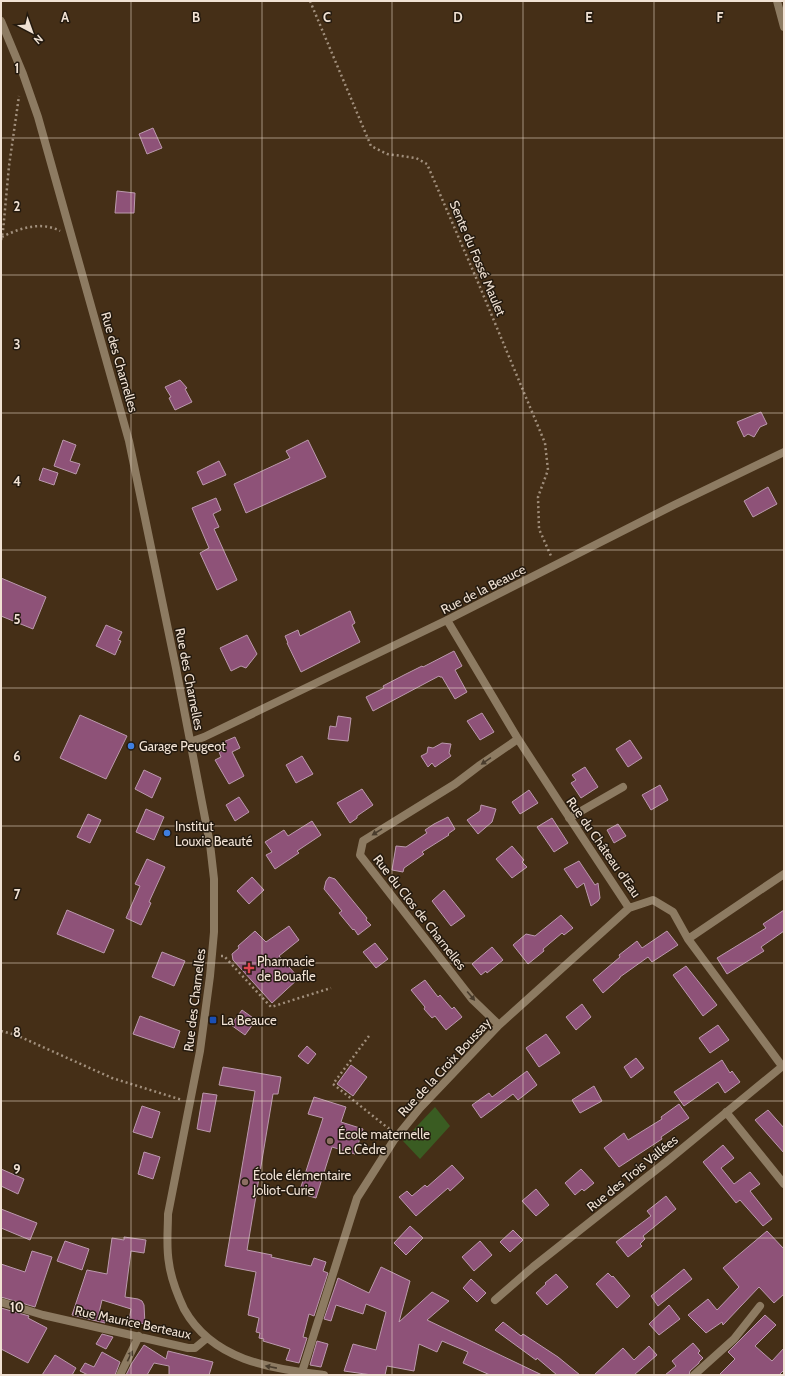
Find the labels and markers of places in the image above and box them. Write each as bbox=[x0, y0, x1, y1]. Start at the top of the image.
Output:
place label: Garage Peugeot bbox=[139, 738, 226, 754]
marker: Garage Peugeot bbox=[126, 741, 136, 751]
place label: Institut Louxie Beauté bbox=[175, 818, 253, 849]
marker: Institut Louxie Beauté bbox=[162, 828, 172, 838]
place label: Pharmacie de Bouafle bbox=[257, 953, 316, 984]
marker: Pharmacie de Bouafle bbox=[244, 963, 254, 973]
place label: La Beauce bbox=[221, 1012, 277, 1028]
marker: La Beauce bbox=[208, 1015, 218, 1025]
place label: École maternelle Le Cèdre bbox=[338, 1125, 430, 1157]
marker: École maternelle Le Cèdre bbox=[325, 1136, 335, 1146]
place label: École élémentaire Joliot-Curie bbox=[252, 1166, 351, 1198]
marker: École élémentaire Joliot-Curie bbox=[240, 1177, 250, 1187]

